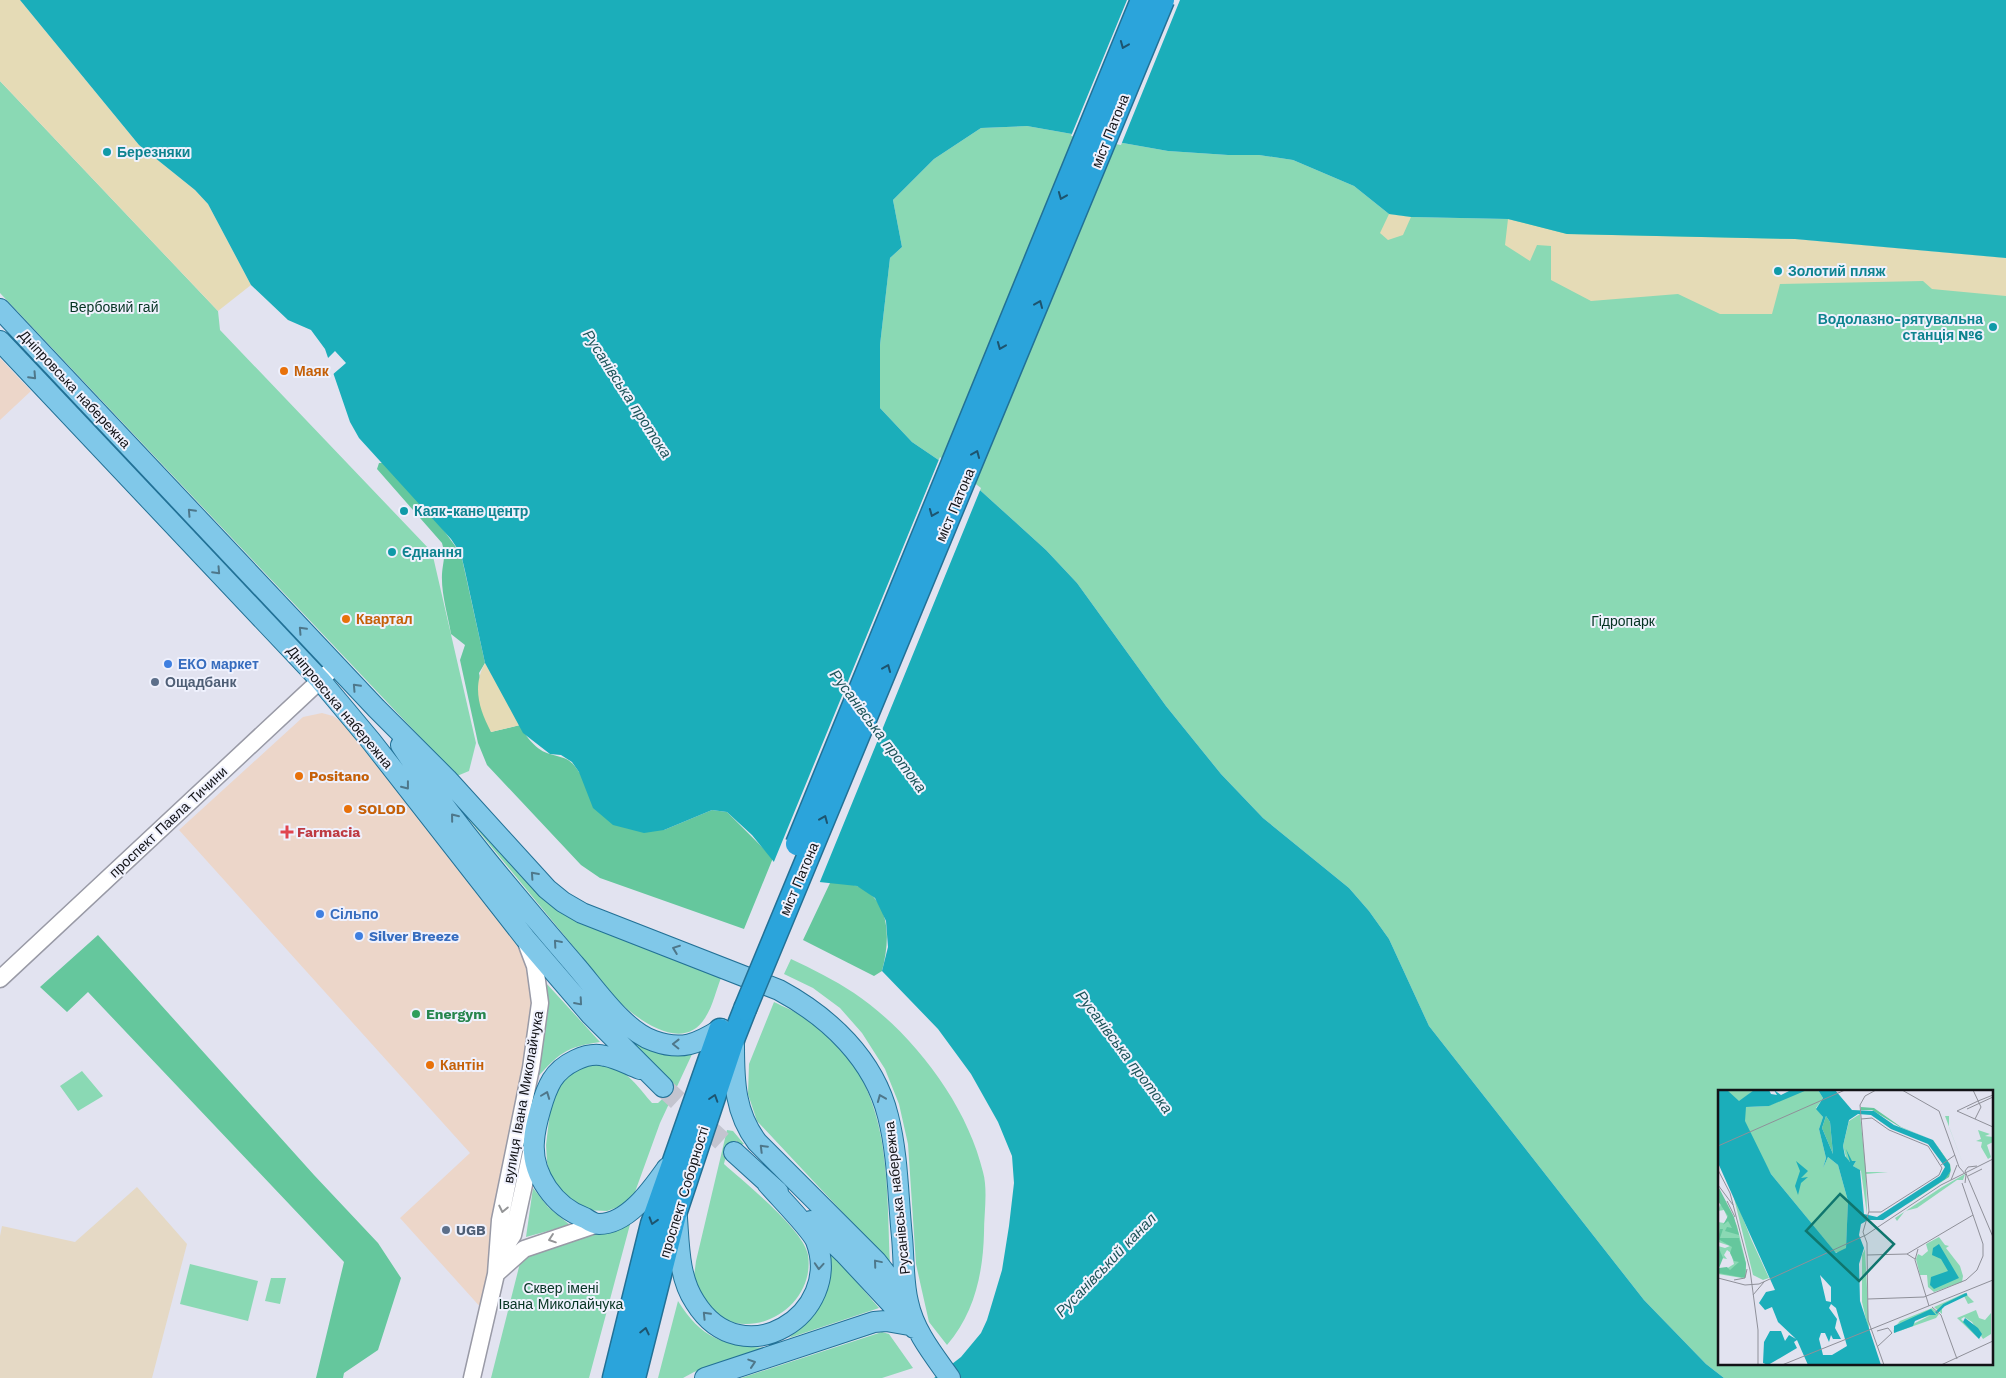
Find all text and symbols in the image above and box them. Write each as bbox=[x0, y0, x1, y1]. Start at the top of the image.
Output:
one-way arrow bbox=[1120, 40, 1130, 49]
street label: міст Патона bbox=[1088, 92, 1132, 170]
place label: Березняки bbox=[117, 144, 190, 160]
marker: Березняки bbox=[101, 146, 113, 158]
one-way arrow bbox=[1058, 191, 1068, 199]
place label: Золотий пляж bbox=[1788, 263, 1886, 279]
marker: Золотий пляж bbox=[1772, 265, 1784, 277]
park label: Вербовий гай bbox=[70, 299, 158, 315]
one-way arrow bbox=[1032, 300, 1043, 309]
place label: Водолазно-рятувальна станція №6 bbox=[1818, 311, 1983, 343]
marker: Водолазно-рятувальна станція №6 bbox=[1987, 321, 1999, 333]
water label: Русанівська протока bbox=[579, 326, 675, 462]
street label: Дніпровська набережна bbox=[16, 327, 134, 451]
one-way arrow bbox=[996, 341, 1007, 350]
place label: Маяк bbox=[294, 363, 330, 379]
marker: Маяк bbox=[278, 365, 290, 377]
one-way arrow bbox=[27, 371, 36, 380]
one-way arrow bbox=[970, 450, 981, 459]
street label: міст Патона bbox=[932, 466, 978, 544]
place label: Каяк-кане центр bbox=[414, 503, 528, 519]
marker: Каяк-кане центр bbox=[398, 505, 410, 517]
one-way arrow bbox=[928, 508, 938, 516]
one-way arrow bbox=[187, 509, 196, 518]
place label: Єднання bbox=[402, 544, 462, 560]
marker: Єднання bbox=[386, 546, 398, 558]
one-way arrow bbox=[211, 565, 220, 574]
place label: Квартал bbox=[356, 611, 413, 627]
marker: Квартал bbox=[340, 613, 352, 625]
park label: Гідропарк bbox=[1591, 613, 1656, 629]
one-way arrow bbox=[299, 627, 308, 636]
street label: Дніпровська набережна bbox=[284, 642, 396, 772]
place label: ЕКО маркет bbox=[178, 656, 259, 672]
marker: ЕКО маркет bbox=[162, 658, 174, 670]
one-way arrow bbox=[881, 665, 891, 673]
water label: Русанівська протока bbox=[826, 666, 930, 796]
place label: Ощадбанк bbox=[165, 674, 237, 690]
marker: Ощадбанк bbox=[149, 676, 161, 688]
one-way arrow bbox=[353, 683, 362, 692]
street label: проспект Павла Тичини bbox=[106, 763, 230, 881]
place label: Positano bbox=[309, 768, 369, 784]
marker: Positano bbox=[293, 770, 305, 782]
one-way arrow bbox=[400, 780, 408, 789]
place label: SOLOD bbox=[358, 801, 406, 817]
marker: SOLOD bbox=[342, 803, 354, 815]
one-way arrow bbox=[450, 814, 459, 823]
one-way arrow bbox=[819, 815, 829, 823]
place label: Farmacia bbox=[297, 824, 361, 840]
marker: Farmacia bbox=[281, 826, 293, 838]
street label: міст Патона bbox=[776, 840, 822, 918]
one-way arrow bbox=[531, 871, 540, 880]
place label: Сільпо bbox=[330, 906, 379, 922]
marker: Сільпо bbox=[314, 908, 326, 920]
place label: Silver Breeze bbox=[369, 928, 459, 944]
marker: Silver Breeze bbox=[353, 930, 365, 942]
one-way arrow bbox=[553, 940, 562, 949]
one-way arrow bbox=[672, 945, 681, 955]
water label: Русанівська протока bbox=[1072, 987, 1176, 1117]
one-way arrow bbox=[573, 996, 582, 1005]
place label: Energym bbox=[426, 1006, 486, 1022]
marker: Energym bbox=[410, 1008, 422, 1020]
street label: вулиця Івана Миколайчука bbox=[500, 1009, 546, 1185]
one-way arrow bbox=[672, 1039, 680, 1050]
place label: Кантін bbox=[440, 1057, 484, 1073]
marker: Кантін bbox=[424, 1059, 436, 1071]
inset map bbox=[1718, 1090, 1994, 1366]
one-way arrow bbox=[540, 1091, 551, 1100]
one-way arrow bbox=[877, 1094, 887, 1102]
one-way arrow bbox=[708, 1095, 718, 1103]
street label: Русанівська набережна bbox=[881, 1120, 913, 1275]
street label: проспект Соборності bbox=[656, 1124, 712, 1260]
one-way arrow bbox=[759, 1145, 768, 1154]
one-way arrow bbox=[498, 1204, 509, 1213]
water label: Русанівський канал bbox=[1052, 1209, 1160, 1321]
one-way arrow bbox=[649, 1216, 659, 1224]
place label: UGB bbox=[456, 1222, 486, 1238]
marker: UGB bbox=[440, 1224, 452, 1236]
one-way arrow bbox=[548, 1233, 557, 1243]
one-way arrow bbox=[874, 1260, 883, 1269]
one-way arrow bbox=[814, 1262, 825, 1270]
park label: Сквер імені Івана Миколайчука bbox=[499, 1280, 624, 1312]
one-way arrow bbox=[703, 1312, 712, 1321]
one-way arrow bbox=[639, 1326, 650, 1335]
one-way arrow bbox=[747, 1358, 755, 1368]

